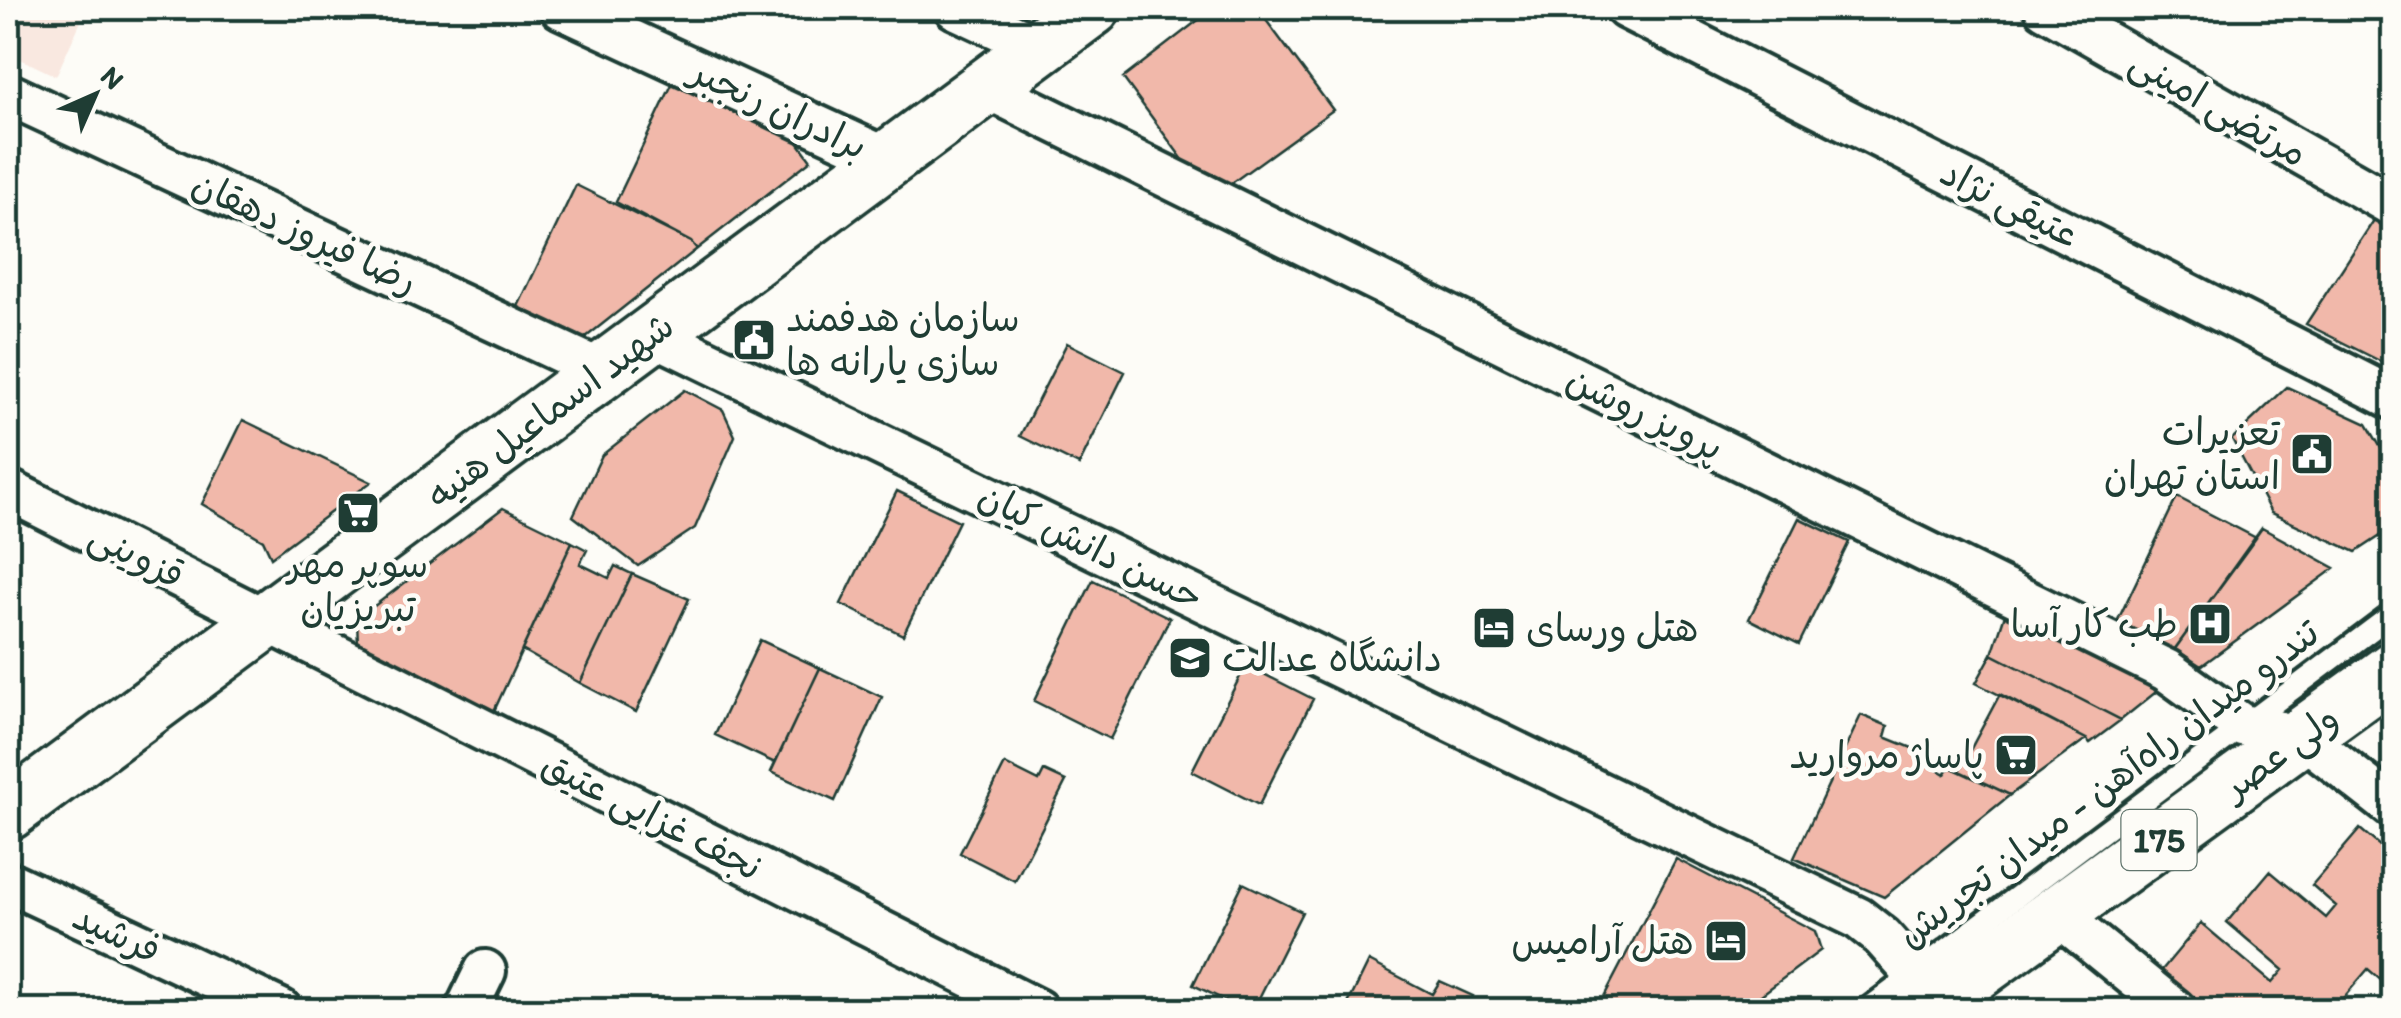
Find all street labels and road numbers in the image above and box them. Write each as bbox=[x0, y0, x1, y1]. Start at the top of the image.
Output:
street label: مرتضی امینی bbox=[2121, 38, 2316, 178]
street label: برادران رنجبر bbox=[681, 46, 875, 169]
street label: عتیقی نژاد bbox=[1932, 149, 2087, 259]
street label: رضا فیروز دهقان bbox=[185, 160, 425, 304]
street label: شهید اسماعیل هنیه bbox=[417, 302, 683, 518]
street label: پرویز روشن bbox=[1559, 355, 1731, 472]
street label: حسن دانش کیان bbox=[971, 472, 1211, 620]
street label: قزوینی bbox=[81, 512, 192, 600]
street label: تندرو میدان راه‌آهن - میدان تجریش bbox=[1888, 609, 2330, 958]
street label: ولی عصر bbox=[2210, 694, 2348, 813]
street label: نجف غزایی عتیق bbox=[533, 740, 770, 892]
road number: 175 bbox=[2122, 810, 2196, 870]
street label: فرشید bbox=[66, 893, 168, 973]

